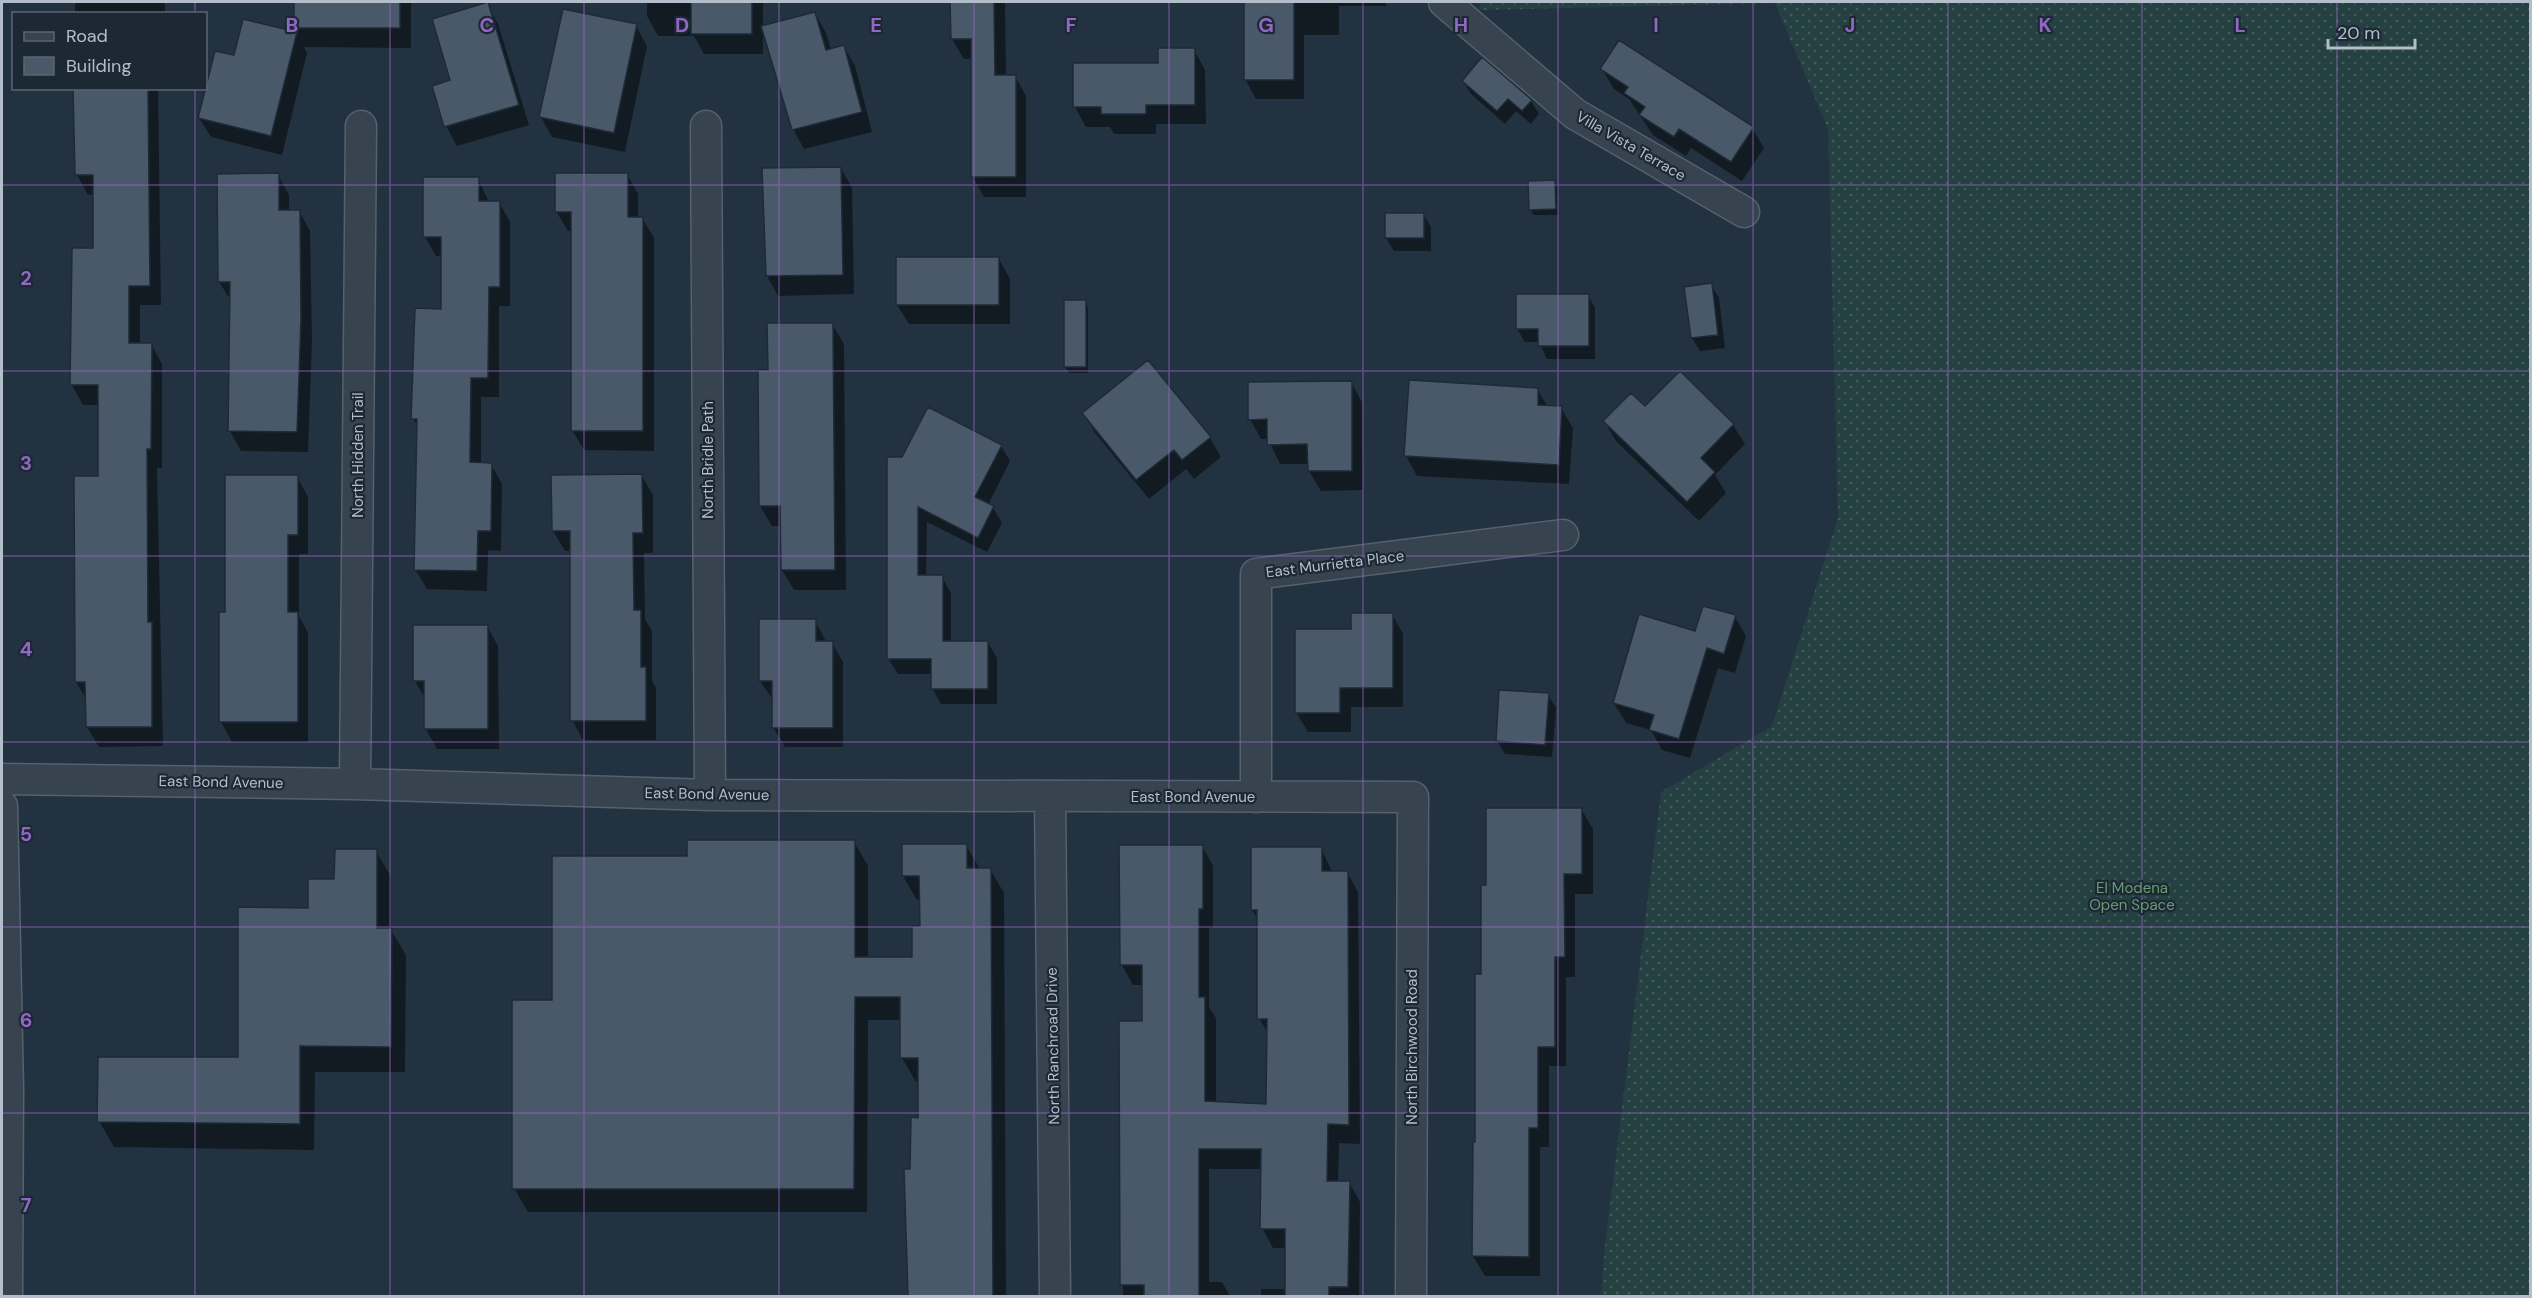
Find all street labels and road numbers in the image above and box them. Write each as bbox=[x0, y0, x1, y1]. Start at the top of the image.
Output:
street label: Villa Vista Terrace bbox=[1573, 107, 1689, 185]
street label: North Hidden Trail bbox=[348, 392, 368, 518]
street label: North Bridle Path bbox=[698, 401, 718, 519]
street label: East Murrietta Place bbox=[1265, 546, 1405, 582]
street label: East Bond Avenue bbox=[159, 771, 283, 793]
street label: East Bond Avenue bbox=[645, 783, 769, 805]
street label: East Bond Avenue bbox=[1131, 787, 1255, 807]
street label: North Ranchroad Drive bbox=[1042, 967, 1064, 1125]
street label: North Birchwood Road bbox=[1402, 969, 1422, 1125]

